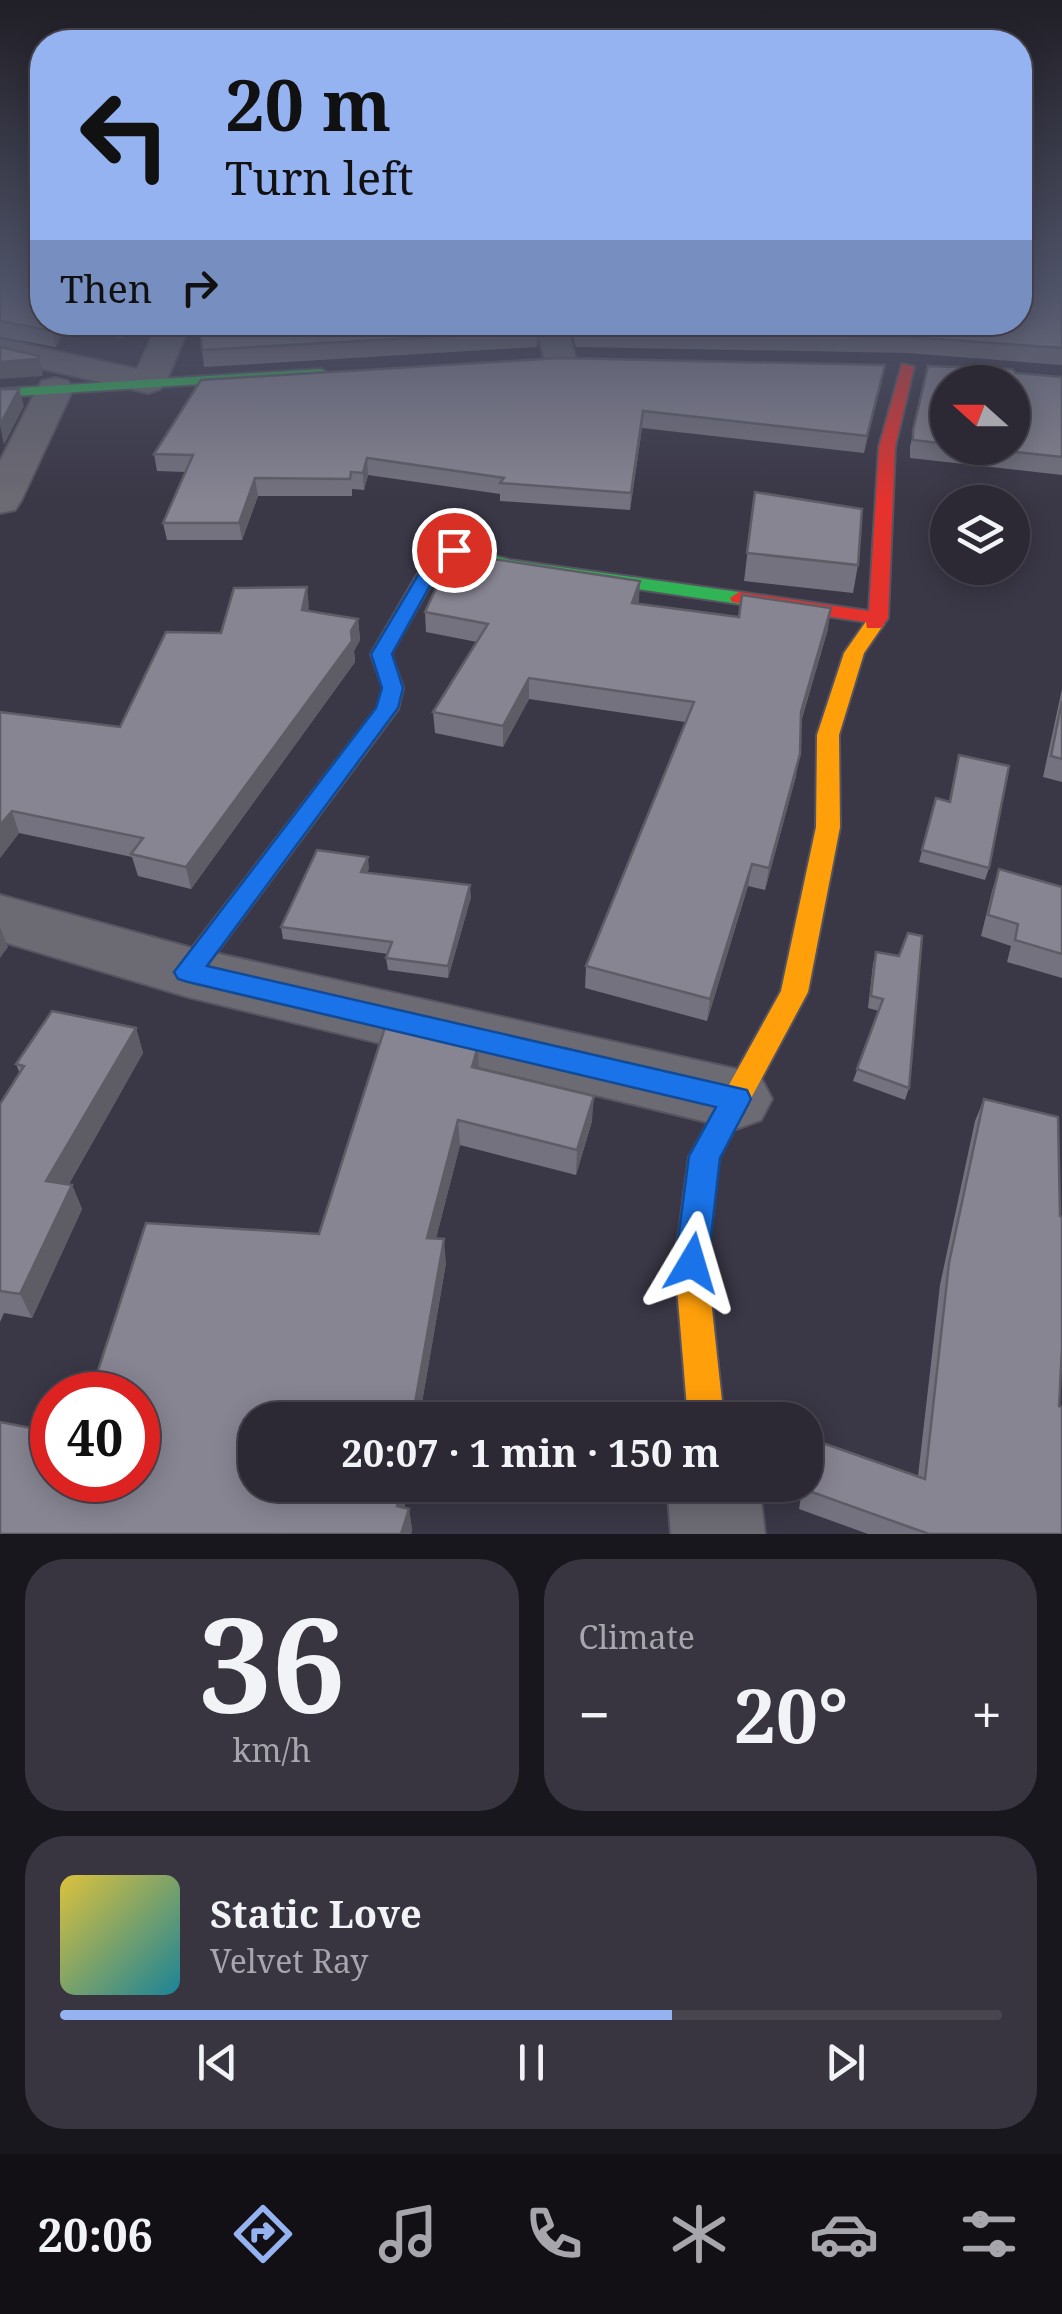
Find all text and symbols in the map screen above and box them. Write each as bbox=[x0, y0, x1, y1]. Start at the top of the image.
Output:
text: 20 m bbox=[225, 56, 391, 152]
icon: left bbox=[60, 70, 190, 200]
text: Turn left bbox=[225, 147, 414, 208]
icon: right bbox=[172, 260, 227, 315]
text: Then bbox=[60, 262, 152, 314]
north arrow bbox=[930, 365, 1030, 465]
map controls bbox=[930, 365, 1030, 585]
button: layers bbox=[930, 485, 1030, 585]
pin bbox=[412, 508, 497, 593]
icon: arrive bbox=[427, 523, 482, 578]
position arrow bbox=[640, 1211, 744, 1315]
speed limit sign: 40 bbox=[30, 1372, 160, 1502]
text: 20:07 · 1 min · 150 m bbox=[341, 1426, 720, 1478]
text: 36 bbox=[198, 1574, 345, 1751]
text: Climate bbox=[579, 1615, 695, 1658]
text: 20° bbox=[733, 1663, 848, 1765]
text: − bbox=[579, 1676, 610, 1751]
text: + bbox=[971, 1676, 1002, 1751]
text: km/h bbox=[233, 1728, 311, 1771]
text: Static Love bbox=[210, 1887, 422, 1939]
text: Velvet Ray bbox=[210, 1939, 368, 1982]
icon: previous bbox=[190, 2035, 245, 2090]
icon: pause bbox=[504, 2035, 559, 2090]
icon: next bbox=[818, 2035, 873, 2090]
icon: directions bbox=[228, 2199, 298, 2269]
icon: music bbox=[373, 2199, 443, 2269]
icon: phone bbox=[519, 2199, 589, 2269]
icon: climate bbox=[664, 2199, 734, 2269]
icon: car bbox=[809, 2199, 879, 2269]
icon: filters bbox=[954, 2199, 1024, 2269]
text: 20:06 bbox=[38, 2204, 153, 2265]

